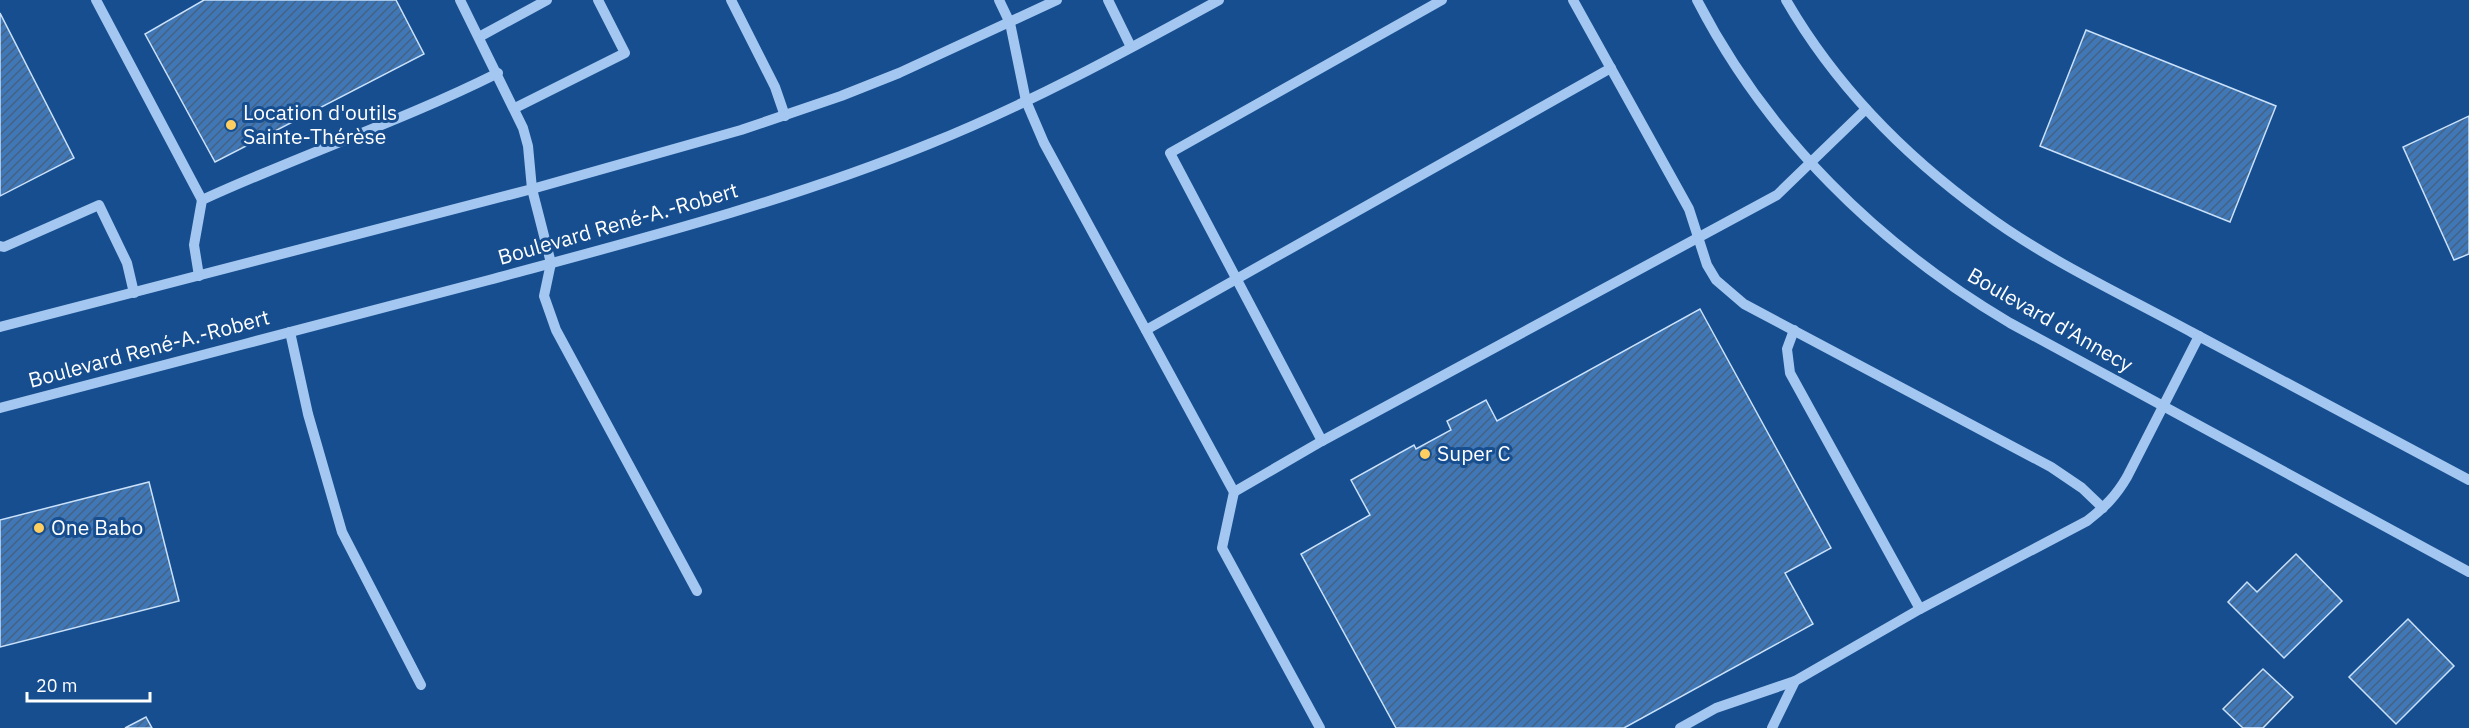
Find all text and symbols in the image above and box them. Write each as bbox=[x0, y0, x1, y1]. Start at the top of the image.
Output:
place label: Location d'outils Sainte-Thérèse bbox=[243, 98, 397, 150]
marker: Location d'outils Sainte-Thérèse bbox=[224, 118, 238, 132]
street label: Boulevard René-A.-Robert bbox=[494, 175, 741, 271]
street label: Boulevard d'Annecy bbox=[1963, 260, 2139, 378]
street label: Boulevard René-A.-Robert bbox=[25, 302, 272, 394]
place label: Super C bbox=[1437, 439, 1511, 467]
marker: Super C bbox=[1418, 447, 1432, 461]
place label: One Babo bbox=[51, 513, 143, 541]
marker: One Babo bbox=[32, 521, 46, 535]
scale bar bbox=[27, 665, 150, 703]
text: 20 m bbox=[36, 674, 78, 697]

